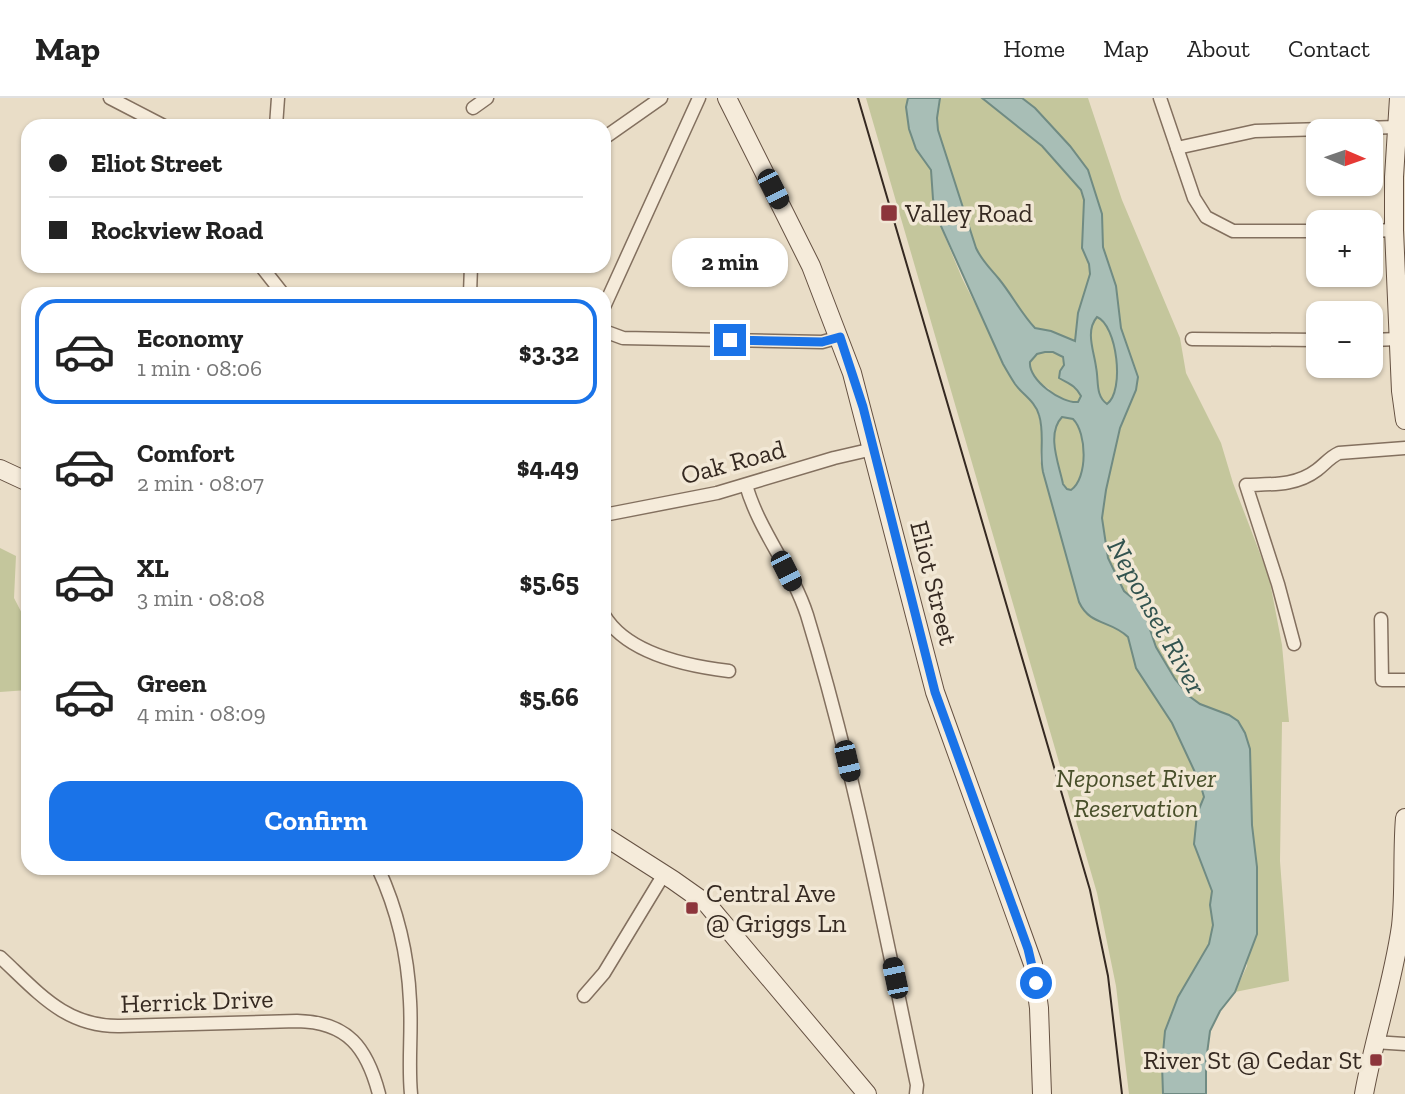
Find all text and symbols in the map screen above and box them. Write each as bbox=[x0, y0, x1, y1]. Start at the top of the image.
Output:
text: Map bbox=[35, 29, 100, 68]
text: Home bbox=[1003, 34, 1065, 63]
text: Map bbox=[1103, 34, 1149, 63]
text: About bbox=[1187, 34, 1250, 63]
text: Contact bbox=[1288, 34, 1370, 63]
north arrow bbox=[1306, 119, 1382, 196]
map controls bbox=[1306, 119, 1383, 378]
text: Eliot Street bbox=[91, 147, 222, 179]
car bbox=[755, 166, 792, 212]
place label: Valley Road bbox=[904, 197, 1033, 229]
marker: Valley Road bbox=[879, 203, 899, 223]
button: + bbox=[1306, 210, 1383, 287]
text: Rockview Road bbox=[91, 214, 263, 246]
callout: 2 min bbox=[672, 238, 788, 288]
text: 2 min bbox=[701, 248, 759, 276]
button: − bbox=[1306, 301, 1383, 378]
icon: car bbox=[53, 320, 116, 383]
text: Economy bbox=[137, 322, 243, 354]
route end bbox=[714, 324, 746, 356]
text: $3.32 bbox=[519, 336, 579, 368]
text: 1 min · 08:06 bbox=[137, 354, 262, 382]
street label: Oak Road bbox=[677, 433, 789, 491]
icon: car bbox=[53, 435, 116, 498]
text: Comfort bbox=[137, 437, 234, 469]
text: $4.49 bbox=[517, 451, 579, 483]
text: 2 min · 08:07 bbox=[137, 469, 264, 497]
street label: Eliot Street bbox=[903, 518, 965, 649]
water label: Neponset River bbox=[1100, 533, 1213, 700]
car bbox=[768, 548, 805, 594]
icon: car bbox=[53, 550, 116, 613]
text: XL bbox=[137, 552, 169, 584]
text: $5.65 bbox=[520, 566, 579, 598]
text: 3 min · 08:08 bbox=[137, 584, 265, 612]
icon: car bbox=[53, 665, 116, 728]
text: Green bbox=[137, 667, 207, 699]
text: $5.66 bbox=[519, 681, 579, 713]
text: 4 min · 08:09 bbox=[137, 699, 266, 727]
car bbox=[833, 738, 862, 784]
park label: Neponset River Reservation bbox=[1056, 762, 1216, 824]
button: Confirm bbox=[49, 781, 583, 861]
place label: Central Ave @ Griggs Ln bbox=[706, 877, 847, 939]
marker: Central Ave @ Griggs Ln bbox=[684, 900, 700, 916]
car bbox=[881, 955, 910, 1001]
route start bbox=[1020, 967, 1052, 999]
street label: Herrick Drive bbox=[120, 982, 274, 1020]
place label: River St @ Cedar St bbox=[1143, 1044, 1362, 1076]
marker: River St @ Cedar St bbox=[1368, 1052, 1384, 1068]

